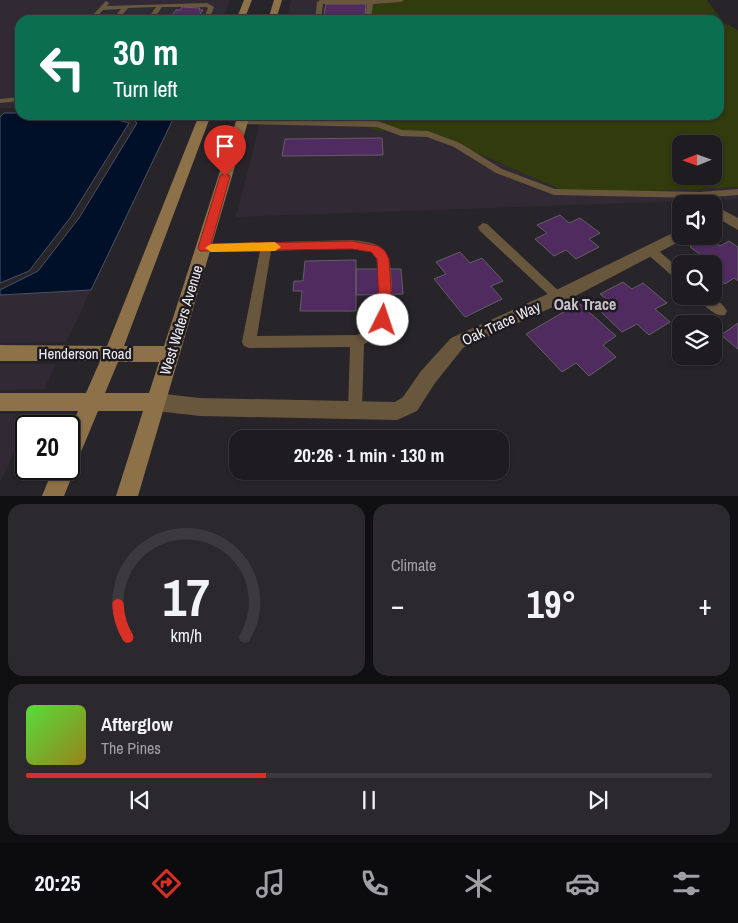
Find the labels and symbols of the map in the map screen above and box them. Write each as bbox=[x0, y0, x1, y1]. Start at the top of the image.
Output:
pin bbox=[204, 125, 246, 176]
north arrow bbox=[672, 135, 722, 185]
street label: West Waters Avenue bbox=[154, 262, 208, 378]
position arrow bbox=[356, 293, 408, 345]
district label: Oak Trace bbox=[554, 293, 616, 315]
street label: Oak Trace Way bbox=[458, 295, 544, 350]
street label: Henderson Road bbox=[39, 343, 132, 364]
speed limit sign: 20 bbox=[15, 415, 80, 480]

